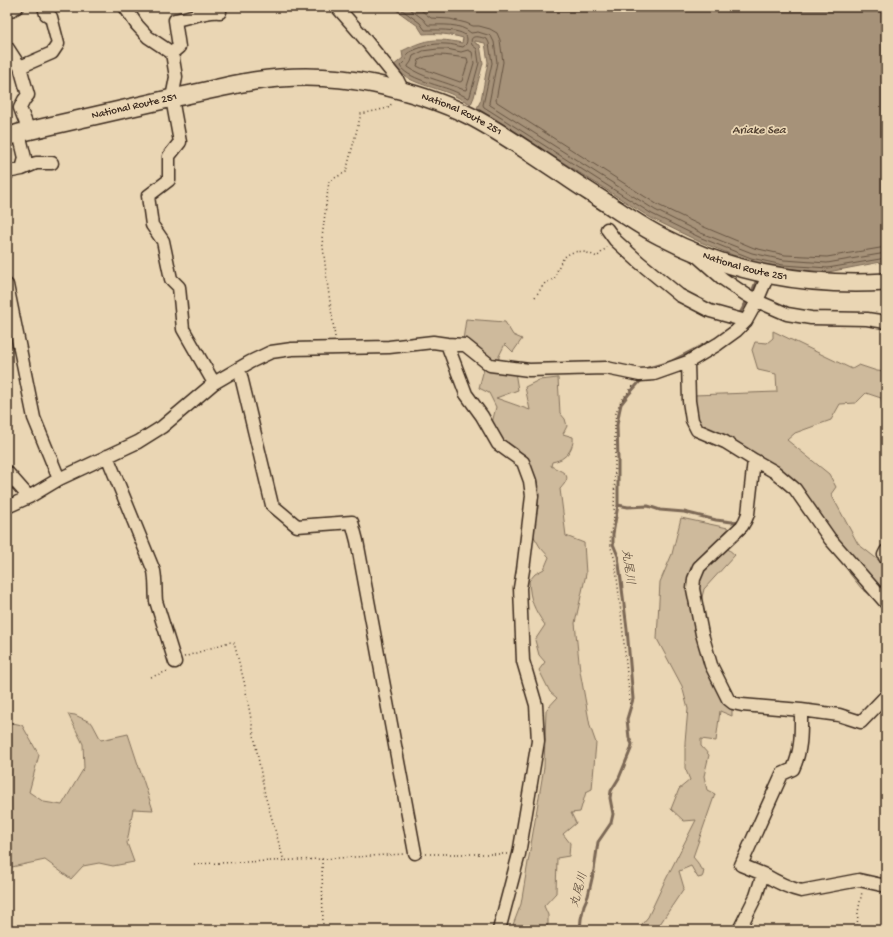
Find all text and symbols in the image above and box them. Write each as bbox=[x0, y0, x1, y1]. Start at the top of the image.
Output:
street label: National Route 251 bbox=[90, 91, 178, 122]
street label: National Route 251 bbox=[420, 91, 504, 139]
water label: Ariake Sea bbox=[732, 124, 787, 138]
street label: National Route 251 bbox=[701, 250, 788, 284]
water label: 丸尾川 bbox=[618, 548, 637, 586]
water label: 丸尾川 bbox=[568, 871, 591, 909]

